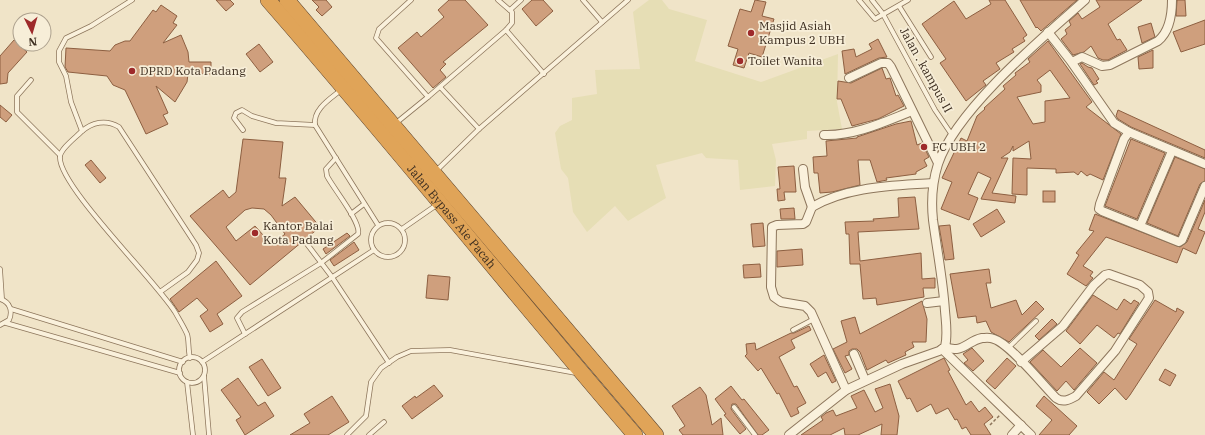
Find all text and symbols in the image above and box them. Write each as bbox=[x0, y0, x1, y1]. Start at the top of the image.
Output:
north arrow bbox=[12, 12, 52, 52]
place label: Masjid Asiah Kampus 2 UBH bbox=[759, 18, 845, 47]
street label: Jalan . kampus II bbox=[897, 24, 956, 115]
marker: Masjid Asiah Kampus 2 UBH bbox=[746, 28, 756, 38]
text: N bbox=[28, 35, 38, 49]
place label: Toilet Wanita bbox=[748, 53, 823, 68]
marker: Toilet Wanita bbox=[735, 56, 745, 66]
place label: DPRD Kota Padang bbox=[140, 63, 246, 78]
marker: DPRD Kota Padang bbox=[127, 66, 137, 76]
place label: FC UBH 2 bbox=[932, 139, 986, 154]
marker: FC UBH 2 bbox=[919, 142, 929, 152]
street label: Jalan Bypass Aie Pacah bbox=[404, 161, 500, 272]
place label: Kantor Balai Kota Padang bbox=[263, 218, 334, 247]
marker: Kantor Balai Kota Padang bbox=[250, 228, 260, 238]

